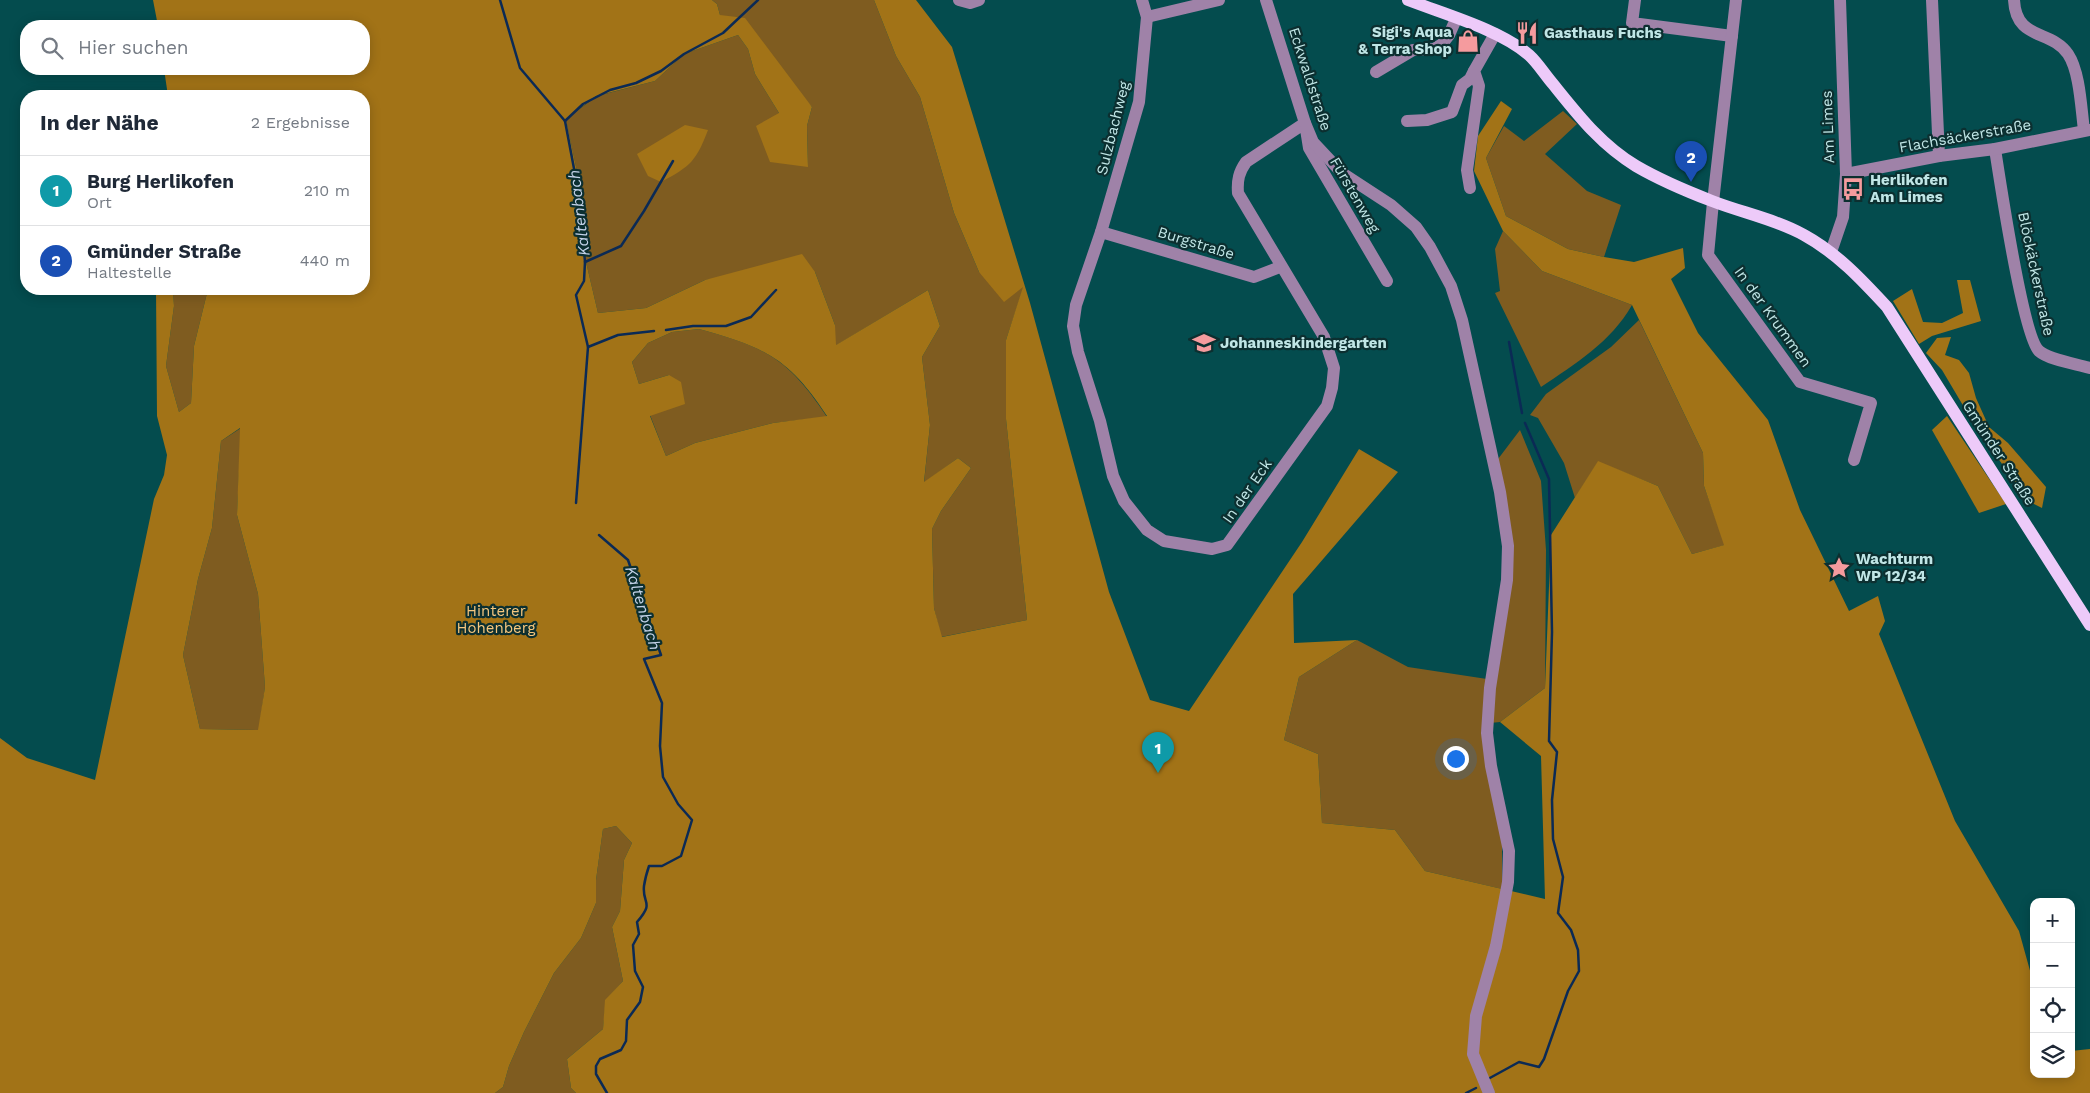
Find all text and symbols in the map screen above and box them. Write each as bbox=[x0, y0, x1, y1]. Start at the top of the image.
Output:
search box bbox=[20, 20, 370, 75]
restaurant icon: Gasthaus Fuchs bbox=[1514, 20, 1540, 46]
place label: Sigi's Aqua & Terra Shop bbox=[1358, 23, 1452, 58]
place label: Gasthaus Fuchs bbox=[1544, 24, 1662, 42]
street label: Eckwaldstraße bbox=[1285, 25, 1335, 133]
shop icon: Sigi's Aqua & Terra Shop bbox=[1455, 28, 1481, 54]
icon: search bbox=[38, 34, 66, 62]
text: Hier suchen bbox=[78, 36, 189, 59]
street label: Sulzbachweg bbox=[1093, 79, 1133, 177]
street label: Am Limes bbox=[1818, 90, 1838, 164]
text: In der Nähe bbox=[40, 110, 159, 135]
text: 2 Ergebnisse bbox=[251, 113, 350, 132]
street label: Flachsäckerstraße bbox=[1898, 116, 2032, 156]
pin: 2 bbox=[1675, 141, 1707, 182]
street label: Fürstenweg bbox=[1326, 154, 1384, 236]
water label: Kaltenbach bbox=[564, 169, 594, 257]
text: Burg Herlikofen bbox=[87, 170, 234, 193]
place label: Herlikofen Am Limes bbox=[1870, 171, 1947, 206]
bus stop icon: Herlikofen Am Limes bbox=[1840, 176, 1866, 202]
text: 1 bbox=[53, 181, 59, 200]
text: 210 m bbox=[304, 181, 350, 200]
text: Ort bbox=[87, 193, 112, 212]
street label: Blöckäckerstraße bbox=[2014, 210, 2058, 338]
street label: Burgstraße bbox=[1155, 223, 1237, 263]
text: Gmünder Straße bbox=[87, 240, 241, 263]
text: 2 bbox=[51, 251, 61, 270]
text: 440 m bbox=[300, 251, 350, 270]
text: Haltestelle bbox=[87, 263, 172, 282]
street label: In der Krummen bbox=[1731, 263, 1815, 371]
school or university icon: Johanneskindergarten bbox=[1191, 330, 1217, 356]
place label: Johanneskindergarten bbox=[1220, 334, 1387, 352]
street label: Gmünder Straße bbox=[1959, 397, 2039, 509]
street label: In der Eck bbox=[1218, 455, 1276, 526]
place label: Wachturm WP 12/34 bbox=[1856, 550, 1933, 585]
place icon: Wachturm WP 12/34 bbox=[1826, 555, 1852, 581]
water label: Kaltenbach bbox=[621, 564, 665, 652]
park label: Hinterer Hohenberg bbox=[457, 602, 535, 637]
pin: 1 bbox=[1142, 732, 1174, 773]
your location bbox=[1443, 746, 1469, 772]
map controls bbox=[2030, 898, 2075, 1078]
button: + bbox=[2030, 898, 2075, 943]
button: − bbox=[2030, 943, 2075, 988]
button: locate bbox=[2030, 988, 2075, 1033]
button: layers bbox=[2030, 1033, 2075, 1078]

